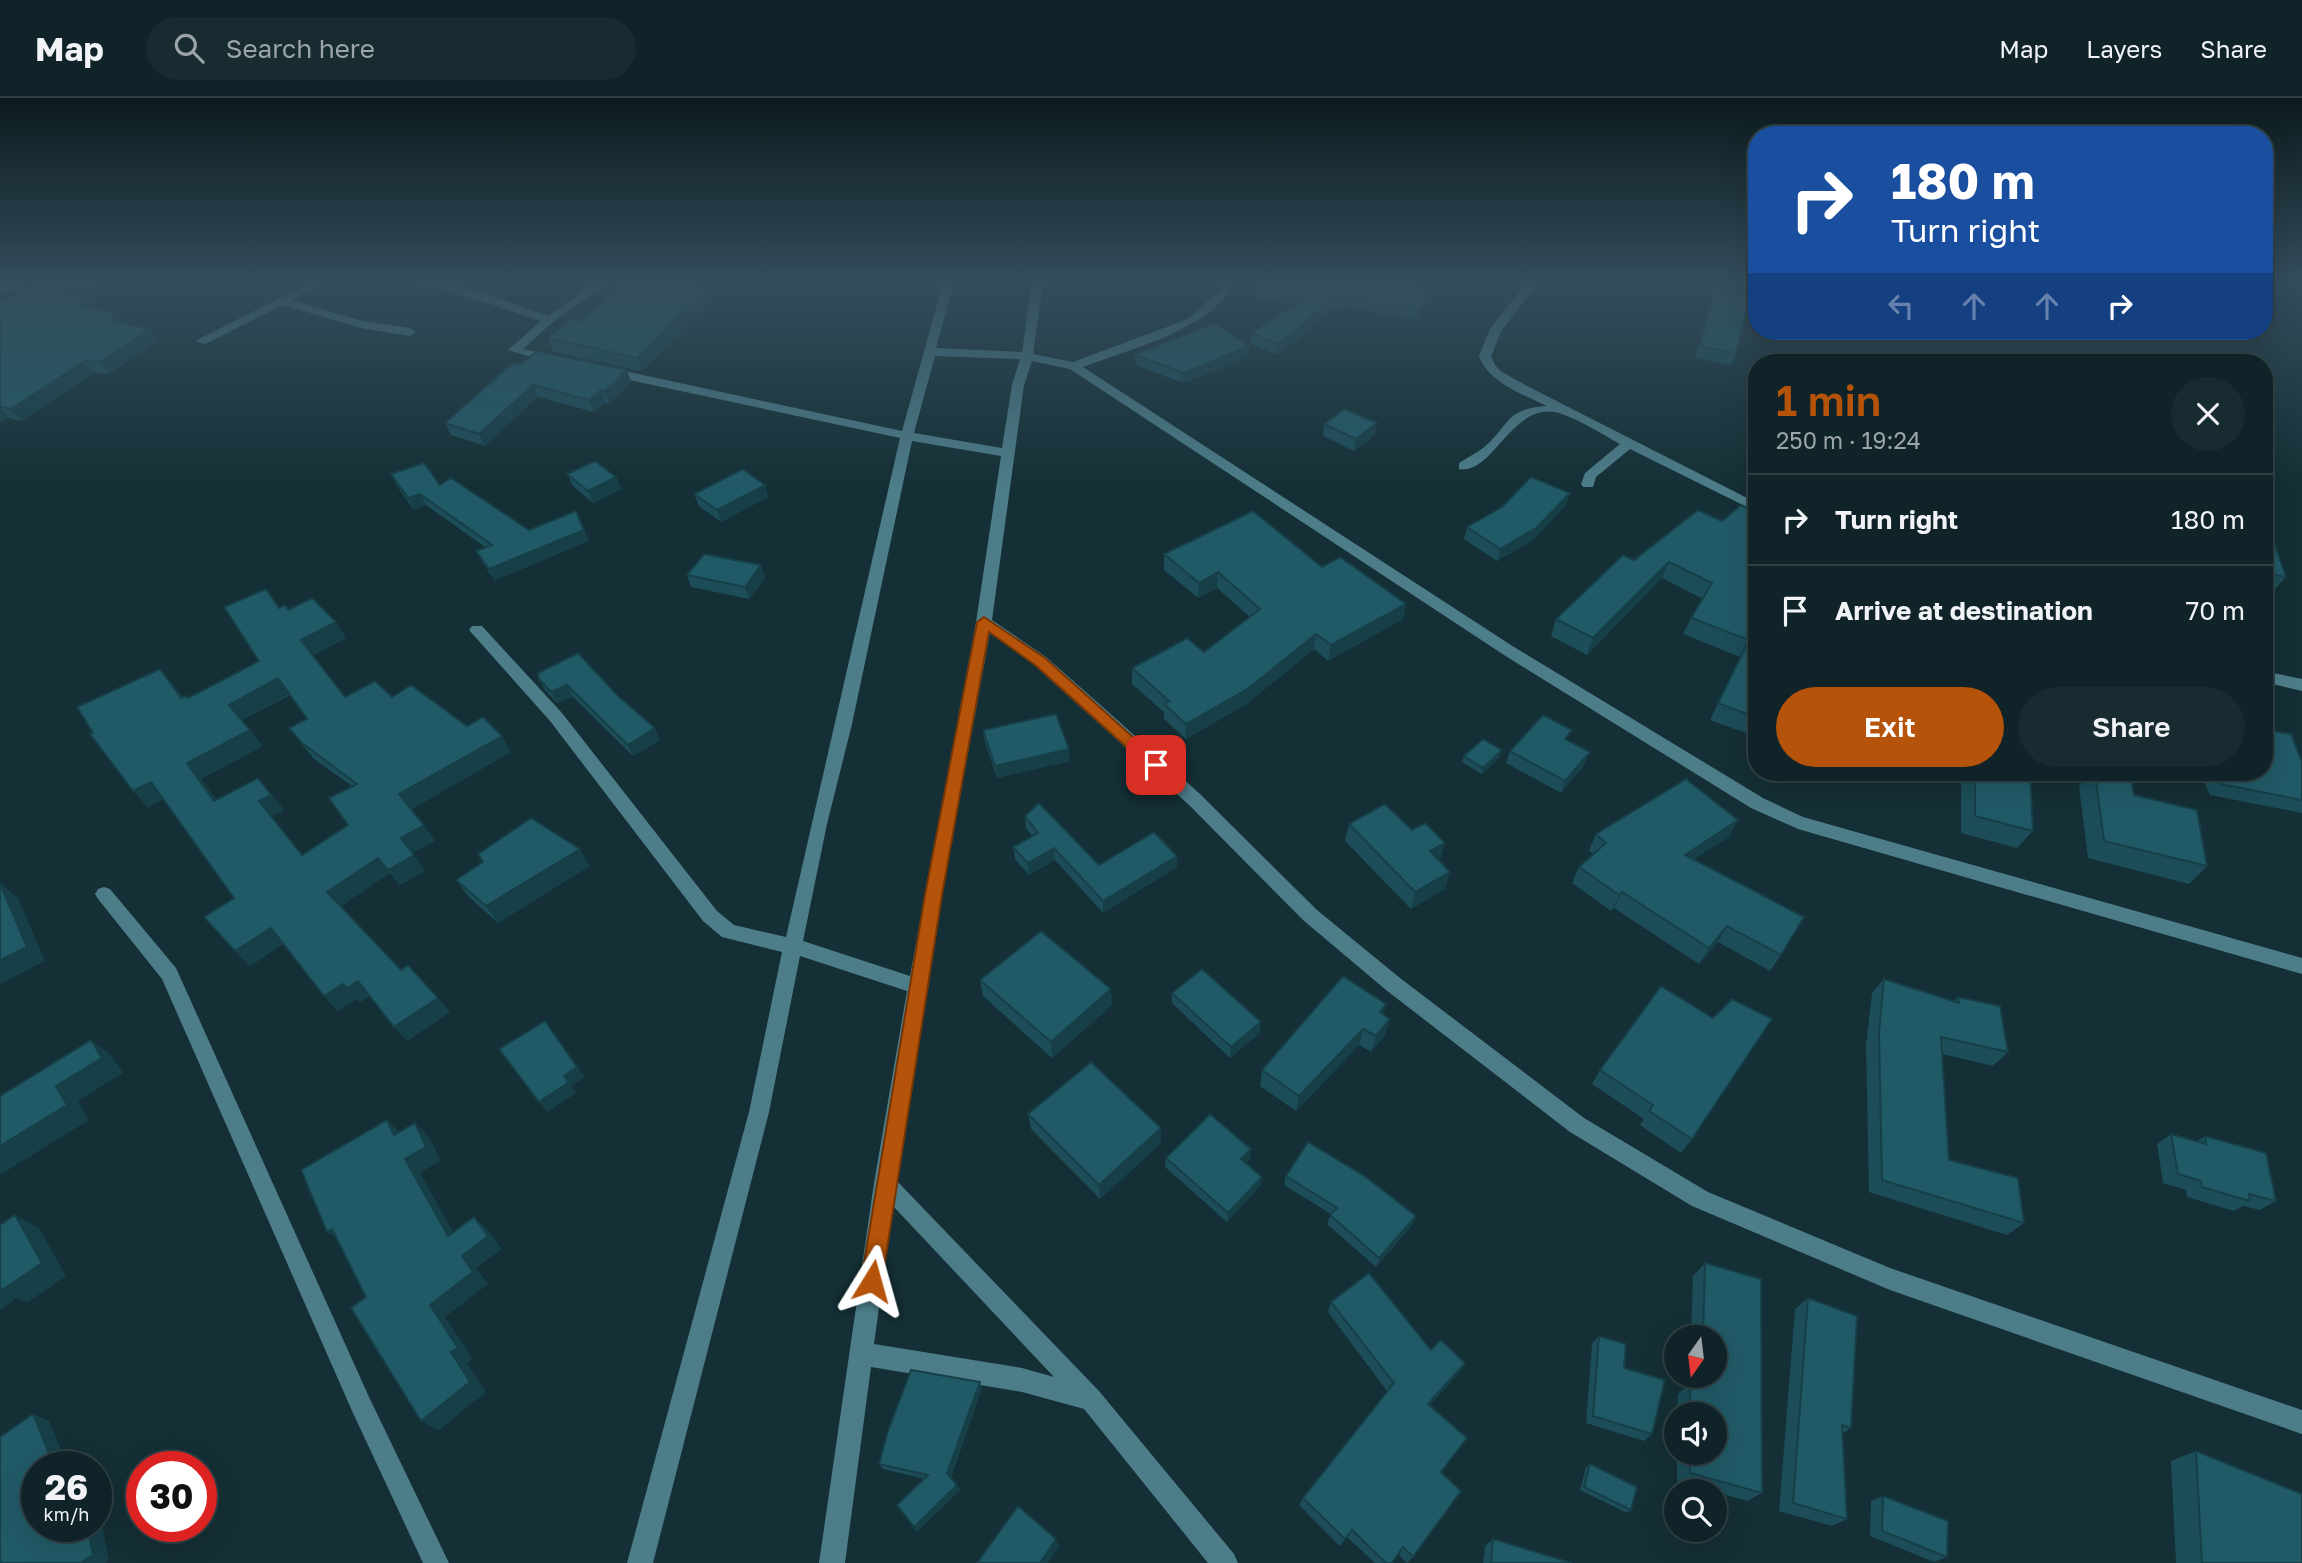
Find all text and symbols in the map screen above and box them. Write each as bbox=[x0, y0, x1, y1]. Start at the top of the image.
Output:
search box bbox=[146, 17, 636, 80]
text: Map bbox=[35, 29, 104, 68]
icon: search bbox=[170, 29, 208, 67]
text: Search here bbox=[226, 33, 375, 64]
text: Map bbox=[1999, 34, 2048, 63]
text: Layers bbox=[2086, 34, 2162, 63]
text: Share bbox=[2200, 34, 2267, 63]
text: 180 m bbox=[1891, 151, 2035, 210]
icon: right bbox=[1776, 154, 1867, 245]
text: Turn right bbox=[1891, 211, 2040, 249]
icon: left bbox=[1882, 287, 1920, 325]
icon: ahead bbox=[1955, 287, 1993, 325]
icon: ahead bbox=[2028, 287, 2066, 325]
icon: right bbox=[2101, 287, 2139, 325]
text: 1 min bbox=[1776, 375, 1881, 425]
button: close bbox=[2171, 377, 2245, 451]
text: 250 m · 19:24 bbox=[1776, 426, 1921, 454]
icon: right bbox=[1776, 501, 1814, 539]
text: Turn right bbox=[1835, 504, 1958, 535]
text: 180 m bbox=[2171, 504, 2245, 535]
icon: arrive bbox=[1776, 592, 1814, 630]
text: Arrive at destination bbox=[1835, 595, 2093, 626]
text: 70 m bbox=[2186, 595, 2245, 626]
button: Exit bbox=[1776, 687, 2004, 767]
button: Share bbox=[2018, 687, 2245, 767]
pin bbox=[1126, 735, 1186, 795]
icon: arrive bbox=[1137, 746, 1175, 784]
position arrow bbox=[835, 1244, 909, 1318]
north arrow bbox=[1664, 1325, 1727, 1388]
map controls bbox=[1664, 1325, 1727, 1542]
button: sound bbox=[1664, 1402, 1727, 1465]
speed limit sign: 30 bbox=[126, 1451, 217, 1542]
text: 26 bbox=[45, 1466, 88, 1508]
button: search bbox=[1664, 1479, 1727, 1542]
text: km/h bbox=[44, 1503, 89, 1525]

